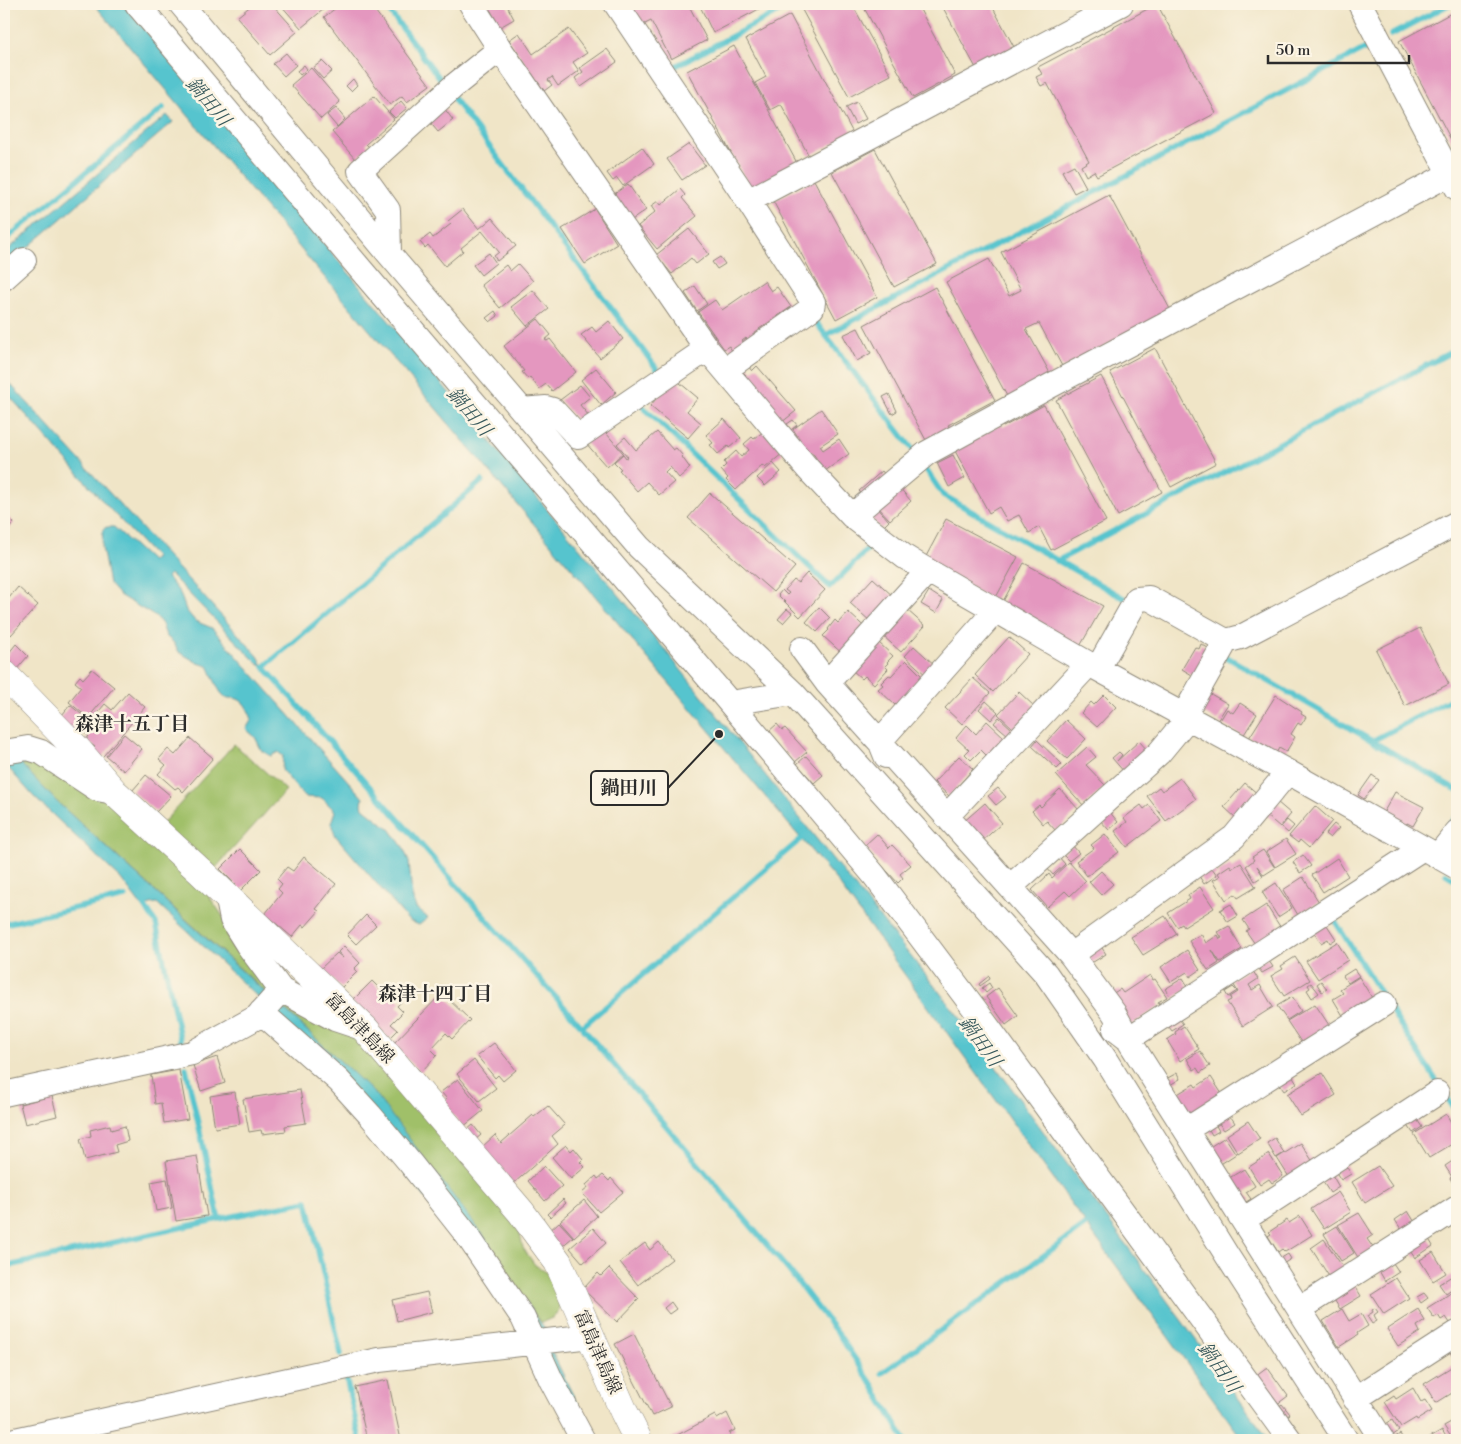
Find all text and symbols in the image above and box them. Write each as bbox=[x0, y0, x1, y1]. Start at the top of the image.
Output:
scale bar bbox=[1268, 32, 1410, 64]
text: 50 m bbox=[1276, 41, 1310, 60]
water label: 鍋田川 bbox=[181, 72, 237, 133]
water label: 鍋田川 bbox=[442, 382, 498, 443]
district label: 森津十五丁目 bbox=[75, 712, 189, 736]
callout: 鍋田川 bbox=[591, 771, 668, 805]
text: 鍋田川 bbox=[600, 776, 658, 800]
district label: 森津十四丁目 bbox=[378, 982, 492, 1006]
street label: 富島津島線 bbox=[320, 988, 399, 1069]
water label: 鍋田川 bbox=[954, 1011, 1008, 1073]
street label: 富島津島線 bbox=[569, 1306, 626, 1398]
water label: 鍋田川 bbox=[1193, 1337, 1247, 1399]

